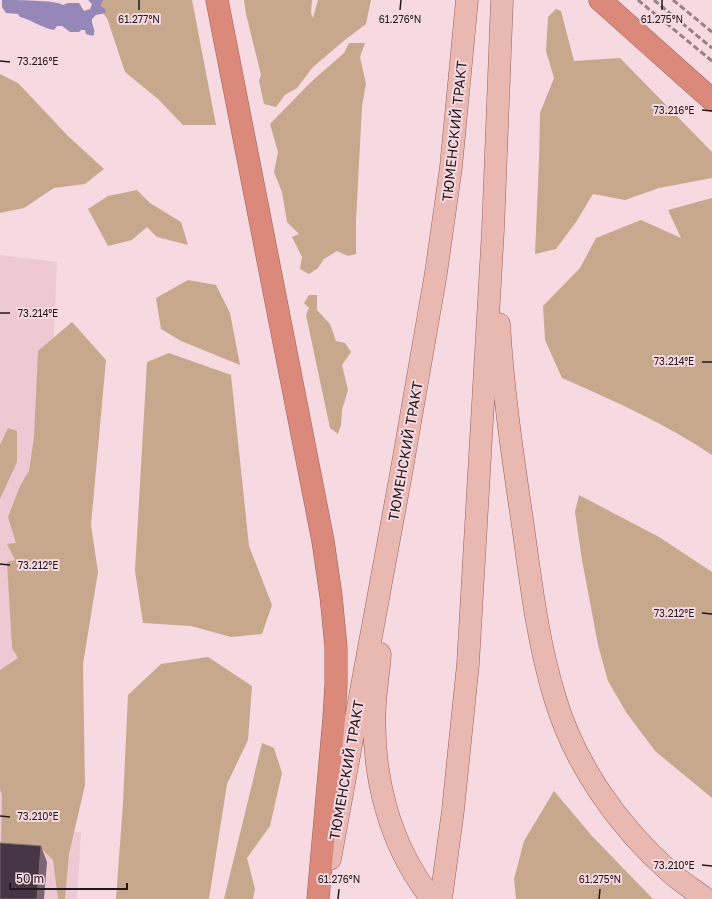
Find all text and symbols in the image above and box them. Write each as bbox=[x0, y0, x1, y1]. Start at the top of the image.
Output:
text: 61.277°N bbox=[118, 13, 160, 25]
text: 61.276°N bbox=[379, 13, 421, 25]
text: 61.275°N bbox=[641, 13, 683, 25]
text: 73.216°E bbox=[18, 55, 58, 67]
street label: ТЮМЕНСКИЙ ТРАКТ bbox=[438, 59, 470, 202]
text: 73.216°E bbox=[654, 104, 694, 116]
text: 73.214°E bbox=[18, 307, 58, 319]
text: 73.214°E bbox=[654, 355, 694, 367]
street label: ТЮМЕНСКИЙ ТРАКТ bbox=[384, 379, 426, 522]
text: 73.212°E bbox=[18, 559, 58, 571]
text: 73.212°E bbox=[654, 607, 694, 619]
street label: ТЮМЕНСКИЙ ТРАКТ bbox=[325, 698, 367, 841]
text: 73.210°E bbox=[18, 810, 59, 822]
text: 73.210°E bbox=[654, 859, 695, 871]
scale bar bbox=[10, 865, 127, 891]
text: 50 m bbox=[16, 871, 44, 886]
text: 61.276°N bbox=[318, 873, 360, 885]
text: 61.275°N bbox=[579, 873, 621, 885]

